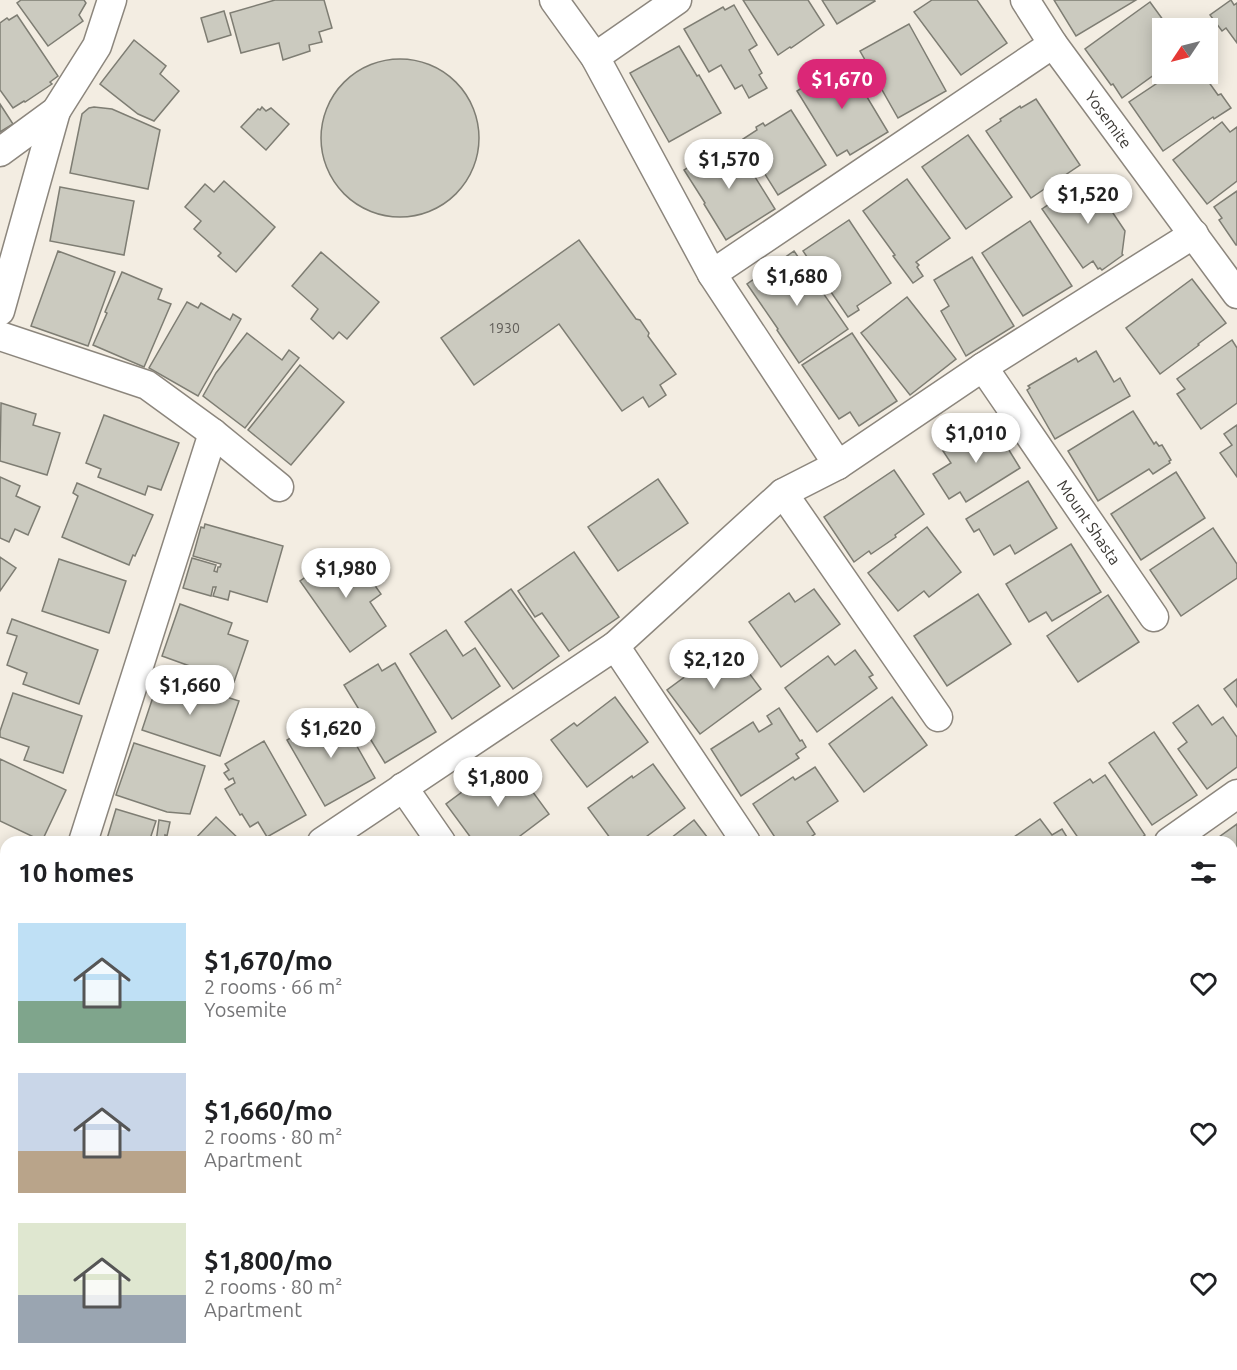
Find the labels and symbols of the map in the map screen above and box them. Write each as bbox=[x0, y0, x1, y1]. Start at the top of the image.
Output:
north arrow bbox=[1152, 18, 1218, 84]
pin: $1,670 bbox=[793, 59, 891, 110]
street label: Yosemite bbox=[1082, 87, 1136, 152]
pin: $1,570 bbox=[680, 139, 778, 190]
pin: $1,520 bbox=[1039, 174, 1137, 225]
pin: $1,680 bbox=[748, 256, 846, 307]
house number: 1930 bbox=[488, 320, 520, 336]
pin: $1,010 bbox=[927, 413, 1025, 464]
street label: Mount Shasta bbox=[1054, 476, 1124, 568]
pin: $1,980 bbox=[297, 548, 395, 599]
pin: $2,120 bbox=[665, 639, 763, 690]
pin: $1,660 bbox=[141, 665, 239, 716]
pin: $1,620 bbox=[282, 708, 380, 759]
pin: $1,800 bbox=[449, 757, 547, 808]

